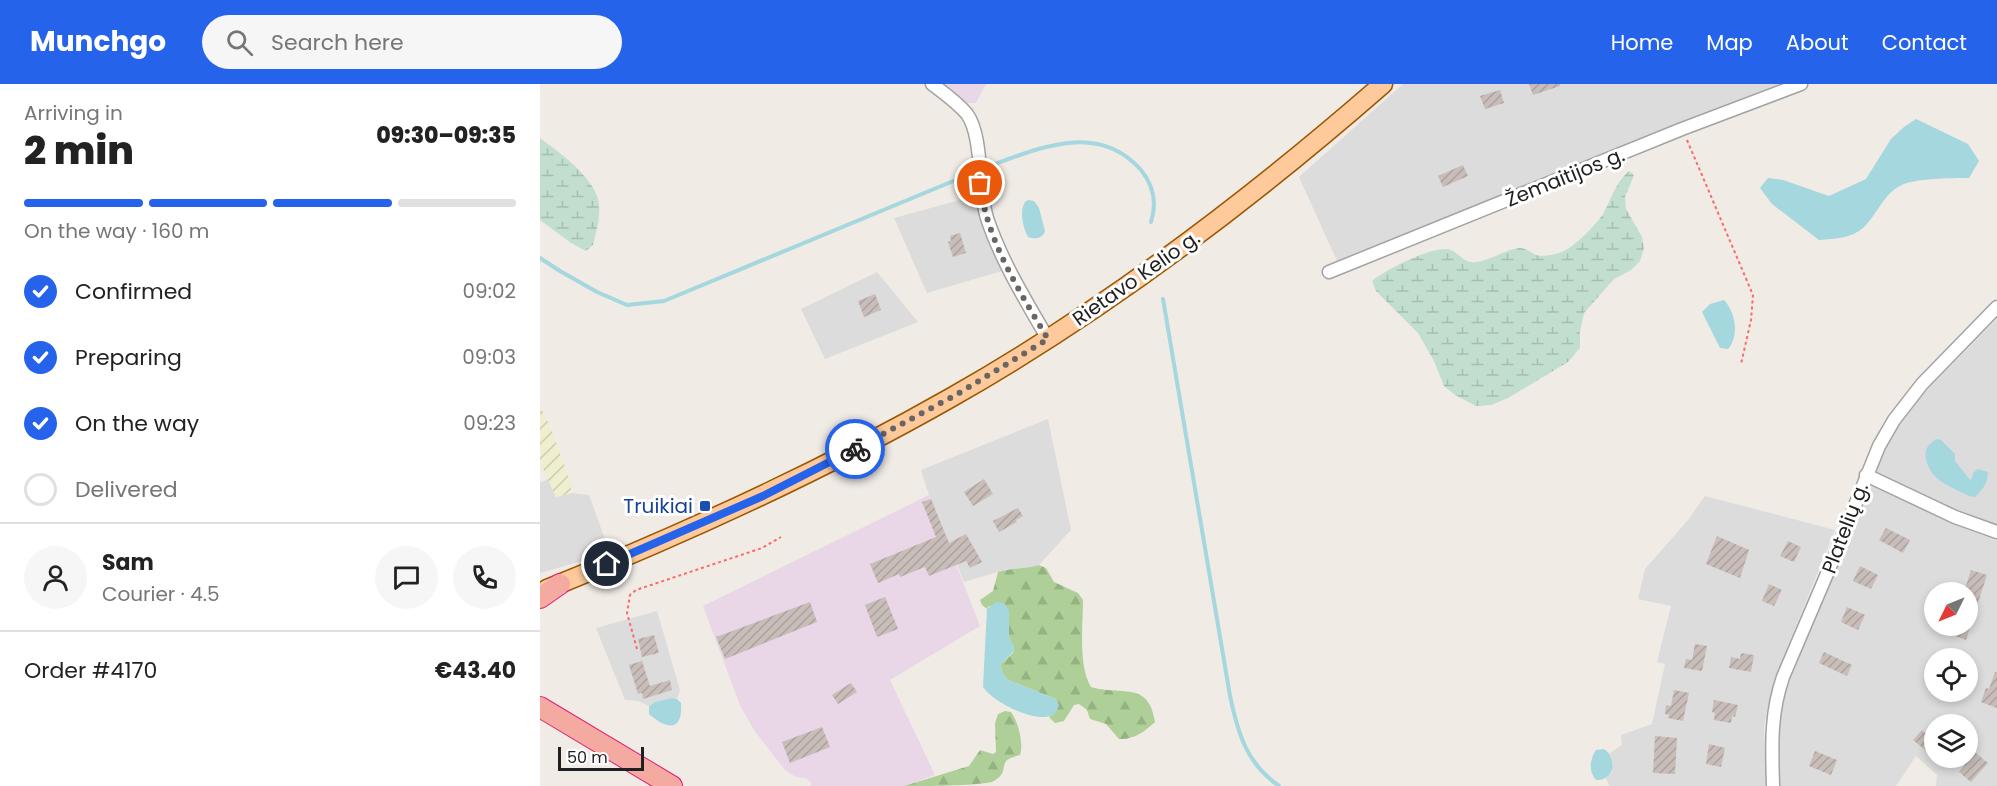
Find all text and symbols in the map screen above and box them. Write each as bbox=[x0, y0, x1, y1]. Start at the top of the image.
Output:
search box bbox=[202, 15, 622, 69]
text: Munchgo bbox=[30, 22, 166, 61]
icon: search bbox=[223, 26, 256, 59]
text: Search here bbox=[271, 27, 404, 58]
text: Home bbox=[1611, 28, 1673, 57]
text: Map bbox=[1706, 28, 1753, 57]
text: About bbox=[1786, 28, 1849, 57]
text: Contact bbox=[1882, 28, 1967, 57]
text: Arriving in bbox=[24, 99, 123, 127]
text: 09:30–09:35 bbox=[376, 120, 516, 151]
text: 2 min bbox=[24, 123, 134, 178]
street label: Žemaitijos g. bbox=[1501, 140, 1629, 214]
pin bbox=[954, 157, 1005, 208]
icon: bag bbox=[963, 166, 996, 199]
text: On the way · 160 m bbox=[24, 217, 209, 245]
street label: Rietavo Kelio g. bbox=[1067, 224, 1205, 332]
icon: check bbox=[24, 275, 57, 308]
text: Confirmed bbox=[75, 276, 192, 307]
text: 09:02 bbox=[463, 277, 516, 305]
icon: check bbox=[24, 341, 57, 374]
text: Preparing bbox=[75, 342, 182, 373]
text: 09:03 bbox=[462, 343, 516, 371]
icon: check bbox=[24, 407, 57, 440]
text: On the way bbox=[75, 408, 199, 439]
text: 09:23 bbox=[463, 409, 516, 437]
courier bbox=[825, 419, 885, 479]
icon: bike bbox=[839, 433, 872, 466]
text: Delivered bbox=[75, 474, 178, 505]
street label: Platelių g. bbox=[1815, 478, 1875, 578]
place label: Truikiai bbox=[623, 492, 693, 520]
marker: Truikiai bbox=[698, 499, 712, 513]
pin bbox=[581, 538, 632, 589]
button: person bbox=[24, 546, 87, 609]
button: chat bbox=[375, 546, 438, 609]
button: phone bbox=[453, 546, 516, 609]
text: Sam bbox=[102, 547, 154, 578]
icon: home bbox=[590, 547, 623, 580]
text: Courier · 4.5 bbox=[102, 580, 220, 608]
north arrow bbox=[1924, 582, 1978, 636]
map controls bbox=[1924, 582, 1978, 768]
button: locate bbox=[1924, 648, 1978, 702]
text: Order #4170 bbox=[24, 655, 157, 686]
text: €43.40 bbox=[435, 655, 516, 686]
button: layers bbox=[1924, 714, 1978, 768]
scale bar bbox=[558, 744, 644, 772]
text: 50 m bbox=[567, 746, 608, 769]

